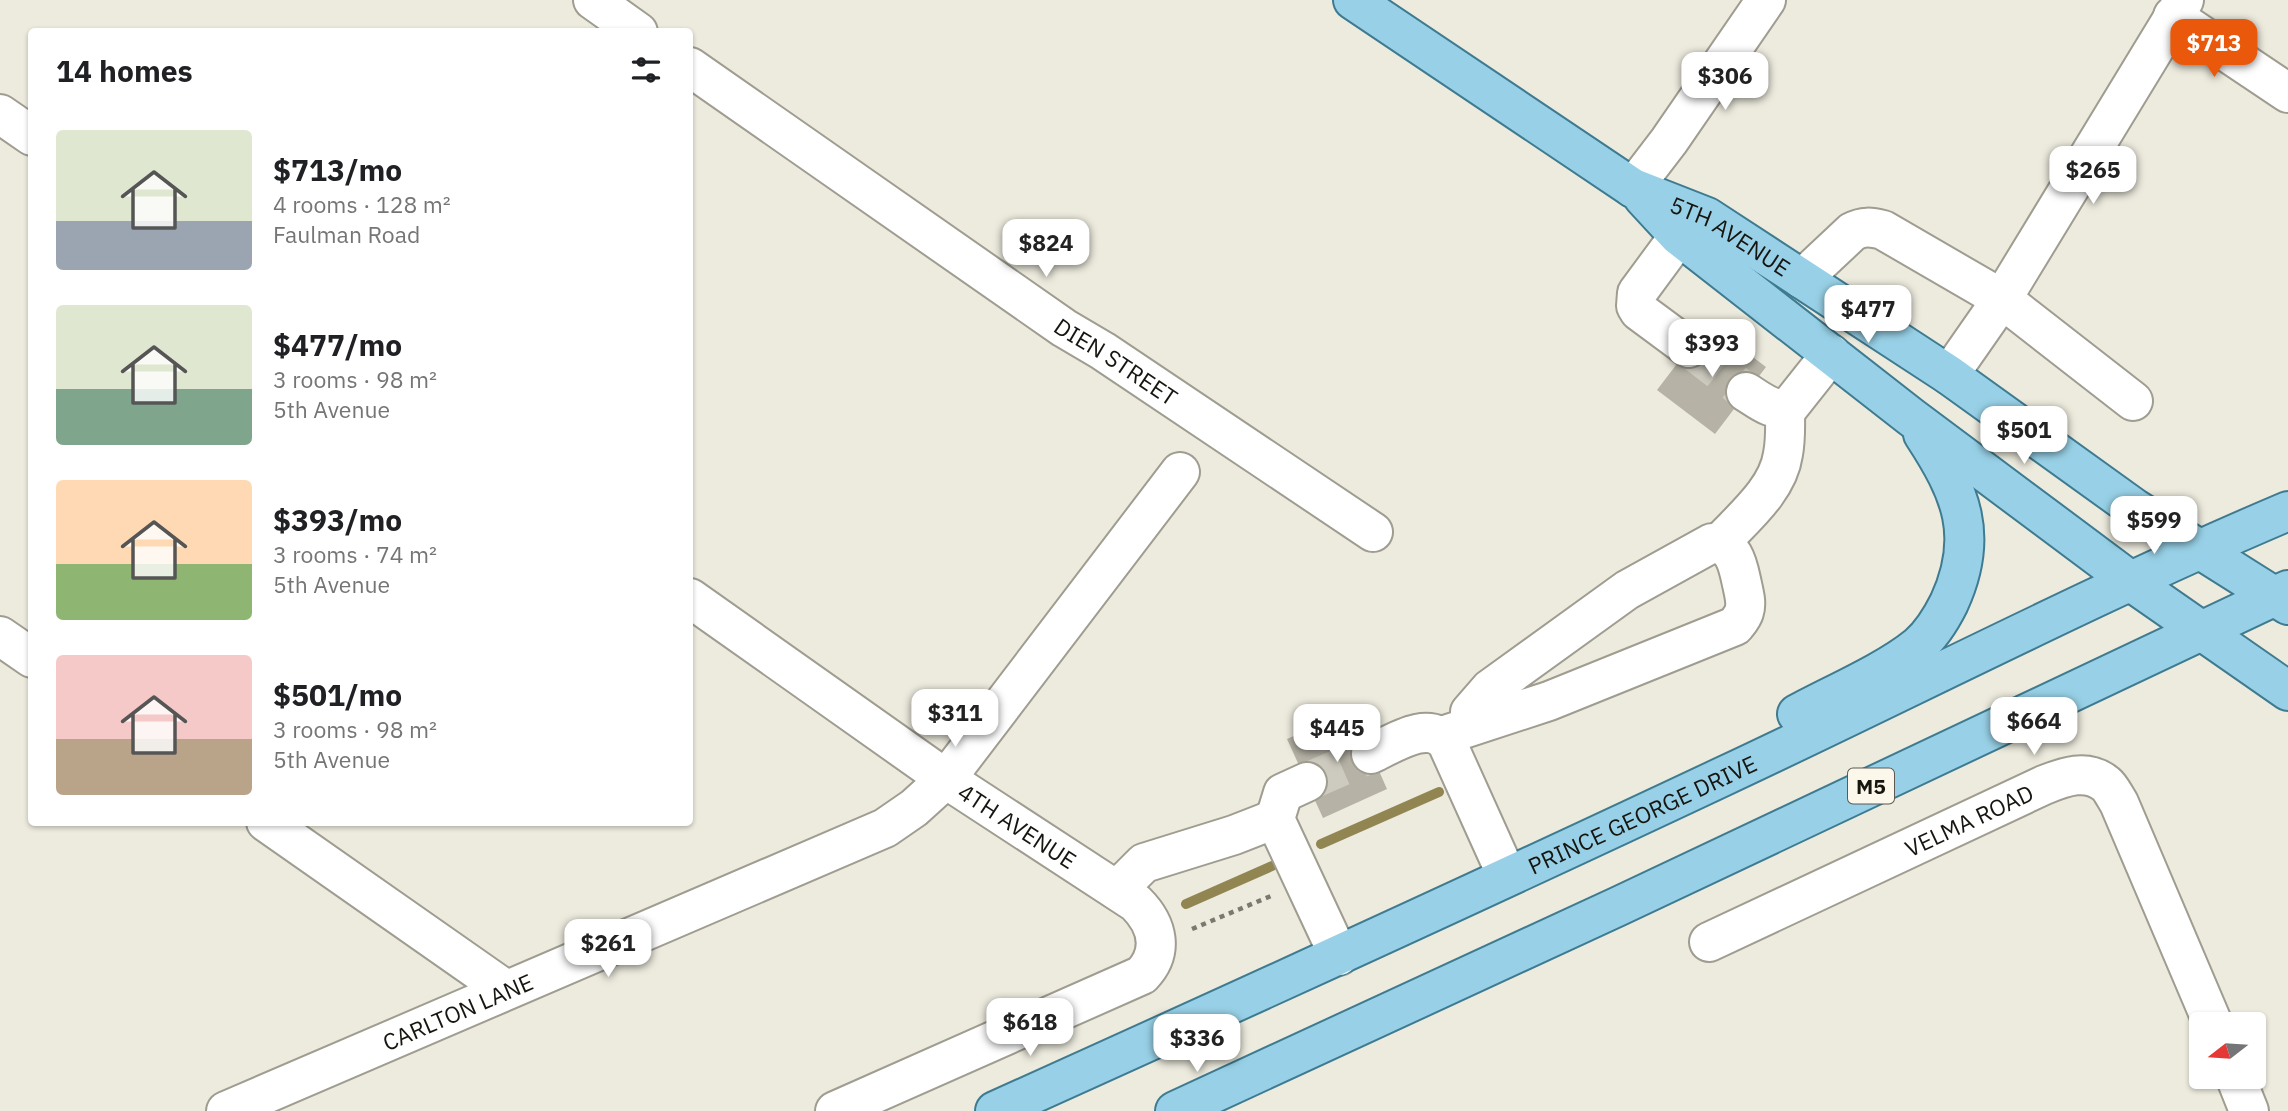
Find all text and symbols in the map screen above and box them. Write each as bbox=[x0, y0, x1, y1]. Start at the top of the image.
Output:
pin: $713 bbox=[2173, 20, 2255, 79]
text: $713 bbox=[2186, 27, 2242, 57]
text: 14 homes bbox=[56, 51, 193, 90]
icon: filters bbox=[627, 51, 665, 89]
pin: $306 bbox=[1684, 52, 1766, 112]
text: $306 bbox=[1697, 60, 1753, 90]
pin: $265 bbox=[2052, 146, 2134, 206]
text: $713/mo bbox=[273, 150, 402, 189]
text: $265 bbox=[2065, 154, 2121, 184]
icon: home bbox=[112, 158, 196, 242]
text: 4 rooms · 128 m² bbox=[273, 189, 451, 219]
street label: 5TH AVENUE bbox=[1666, 189, 1796, 283]
text: Faulman Road bbox=[273, 219, 420, 249]
pin: $824 bbox=[1005, 219, 1087, 279]
text: $824 bbox=[1018, 227, 1074, 257]
pin: $477 bbox=[1827, 286, 1909, 345]
text: $477 bbox=[1840, 293, 1896, 323]
street label: DIEN STREET bbox=[1048, 311, 1184, 412]
pin: $393 bbox=[1671, 320, 1753, 379]
text: $477/mo bbox=[273, 325, 402, 364]
text: $393 bbox=[1684, 327, 1740, 357]
icon: home bbox=[112, 333, 196, 417]
text: 3 rooms · 98 m² bbox=[273, 364, 437, 394]
text: 5th Avenue bbox=[273, 394, 390, 424]
pin: $501 bbox=[1983, 406, 2065, 466]
text: $501 bbox=[1996, 414, 2052, 444]
pin: $599 bbox=[2113, 496, 2195, 556]
text: $393/mo bbox=[273, 500, 402, 539]
text: $599 bbox=[2126, 504, 2182, 534]
icon: home bbox=[112, 508, 196, 592]
text: 3 rooms · 74 m² bbox=[273, 539, 437, 569]
text: 5th Avenue bbox=[273, 569, 390, 599]
text: $501/mo bbox=[273, 675, 402, 714]
icon: home bbox=[112, 683, 196, 767]
pin: $311 bbox=[914, 690, 996, 749]
text: $311 bbox=[927, 697, 983, 727]
pin: $664 bbox=[1993, 698, 2075, 757]
pin: $445 bbox=[1296, 704, 1378, 764]
text: $664 bbox=[2006, 705, 2062, 735]
text: $445 bbox=[1309, 712, 1365, 742]
text: 3 rooms · 98 m² bbox=[273, 714, 437, 744]
text: 5th Avenue bbox=[273, 744, 390, 774]
street label: PRINCE GEORGE DRIVE bbox=[1523, 748, 1761, 881]
road number: M5 bbox=[1848, 768, 1894, 804]
street label: 4TH AVENUE bbox=[953, 776, 1082, 875]
street label: VELMA ROAD bbox=[1900, 777, 2038, 863]
pin: $261 bbox=[567, 920, 649, 979]
text: $261 bbox=[580, 927, 636, 957]
street label: CARLTON LANE bbox=[378, 966, 537, 1057]
pin: $618 bbox=[989, 998, 1071, 1058]
text: $618 bbox=[1002, 1006, 1058, 1036]
north arrow bbox=[2189, 1012, 2266, 1088]
map controls bbox=[2189, 1012, 2266, 1089]
pin: $336 bbox=[1156, 1014, 1238, 1074]
text: $336 bbox=[1169, 1022, 1225, 1052]

